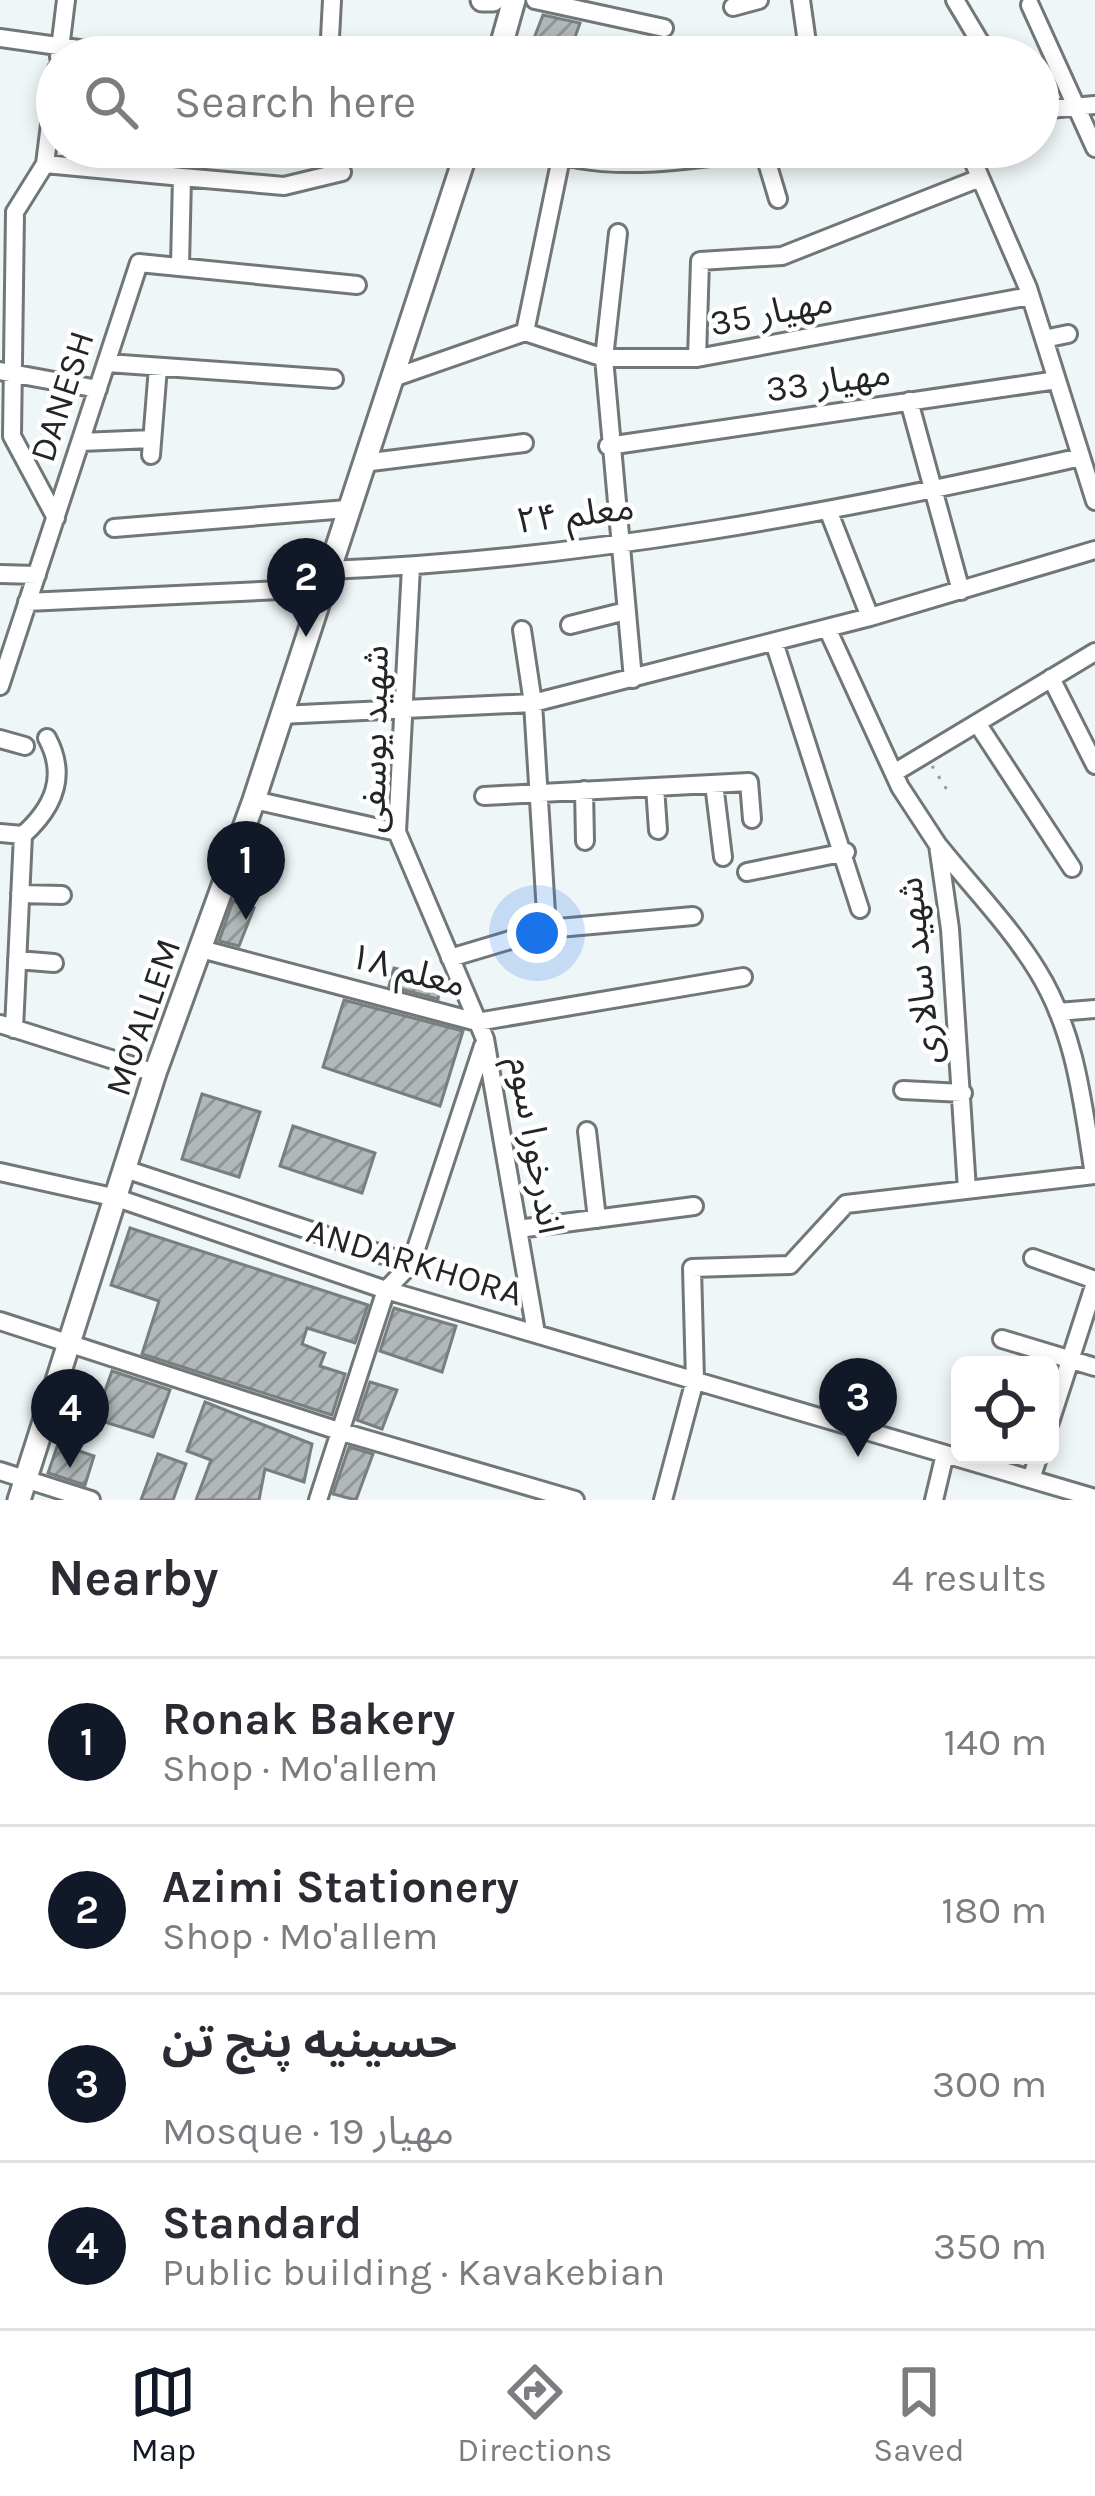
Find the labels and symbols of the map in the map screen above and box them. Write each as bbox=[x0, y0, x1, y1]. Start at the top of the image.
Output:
street label: مهیار 35 bbox=[706, 279, 836, 344]
street label: DANESH bbox=[21, 326, 103, 467]
street label: مهیار 33 bbox=[763, 351, 893, 411]
street label: معلم ۲۴ bbox=[514, 486, 637, 548]
pin: 2 bbox=[267, 538, 345, 637]
street label: شهید یوسفی bbox=[351, 645, 397, 833]
pin: 1 bbox=[207, 821, 285, 920]
street label: شهید سالاری bbox=[888, 875, 950, 1066]
your location bbox=[507, 903, 567, 963]
street label: MO'ALLEM bbox=[96, 933, 189, 1102]
street label: معلم ۱۸ bbox=[344, 934, 470, 1011]
street label: اندرخورا سوم bbox=[494, 1053, 572, 1238]
street label: ANDARKHORA bbox=[302, 1209, 528, 1315]
pin: 3 bbox=[819, 1358, 897, 1457]
pin: 4 bbox=[31, 1369, 109, 1468]

